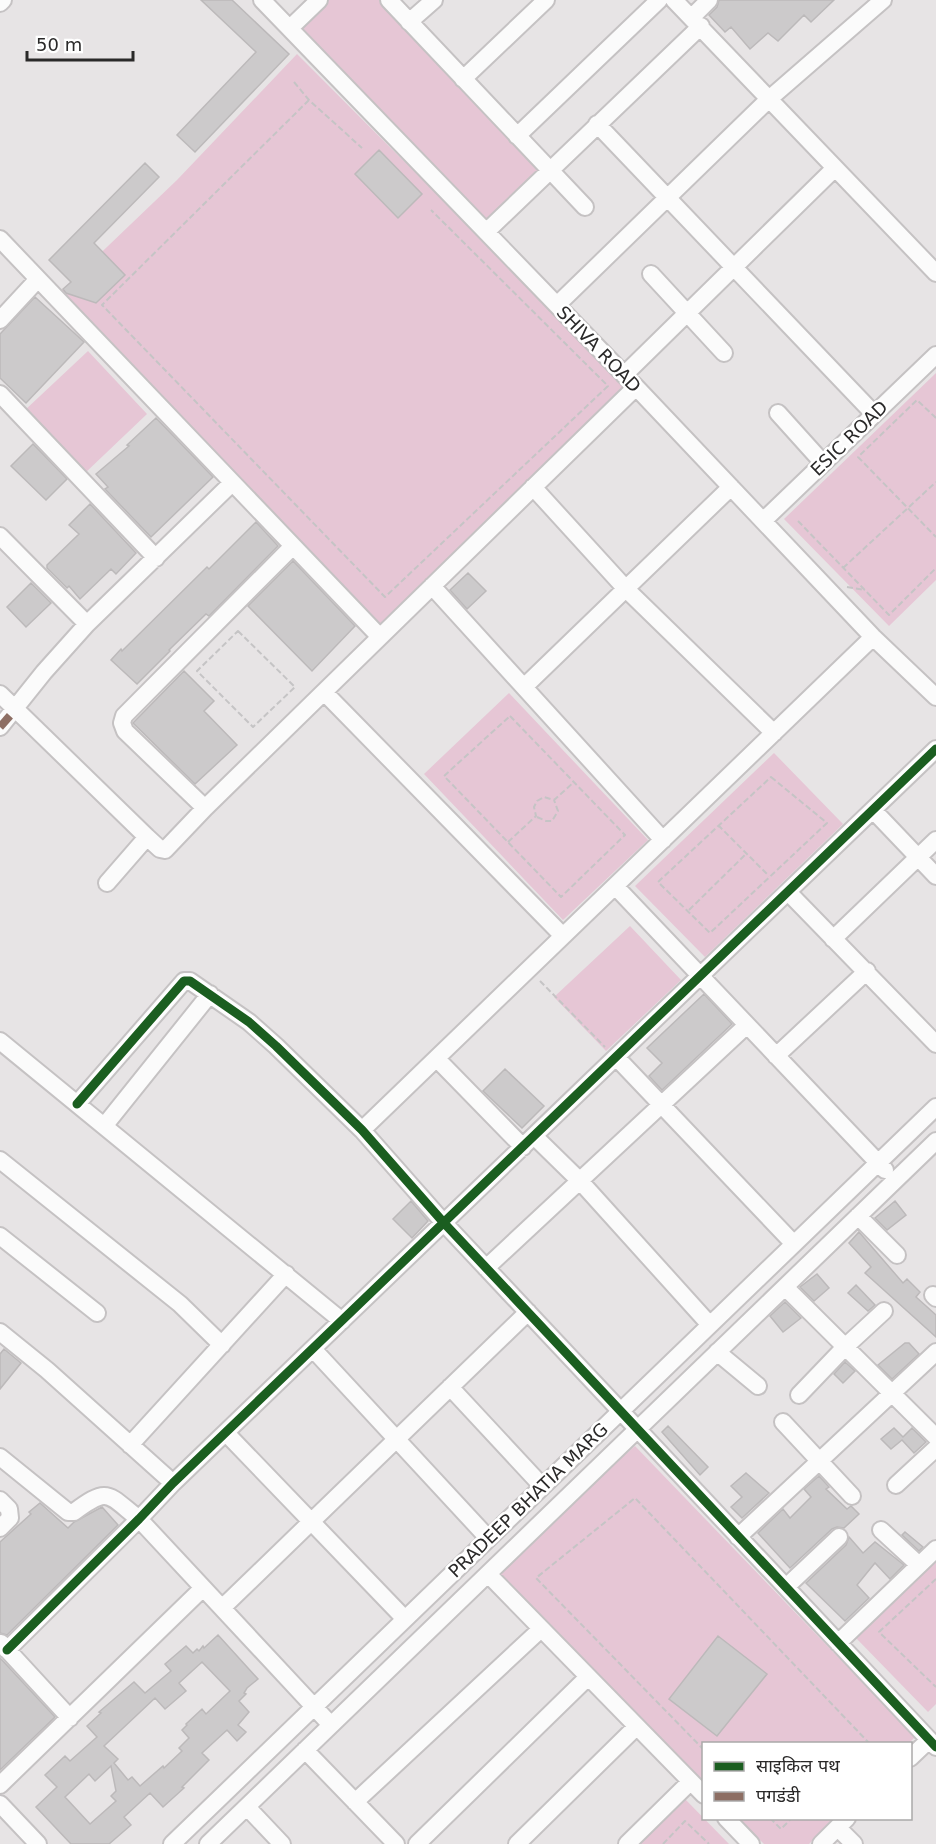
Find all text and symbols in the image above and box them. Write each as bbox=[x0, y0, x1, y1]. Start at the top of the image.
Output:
scale bar bbox=[27, 24, 134, 62]
text: 50 m bbox=[36, 34, 82, 55]
street label: SHIVA ROAD bbox=[553, 301, 645, 397]
street label: ESIC ROAD bbox=[806, 396, 892, 480]
street label: PRADEEP BHATIA MARG bbox=[444, 1418, 612, 1582]
legend bbox=[702, 1742, 912, 1820]
text: साइकिल पथ bbox=[756, 1755, 840, 1776]
text: पगडंडी bbox=[756, 1785, 801, 1806]

